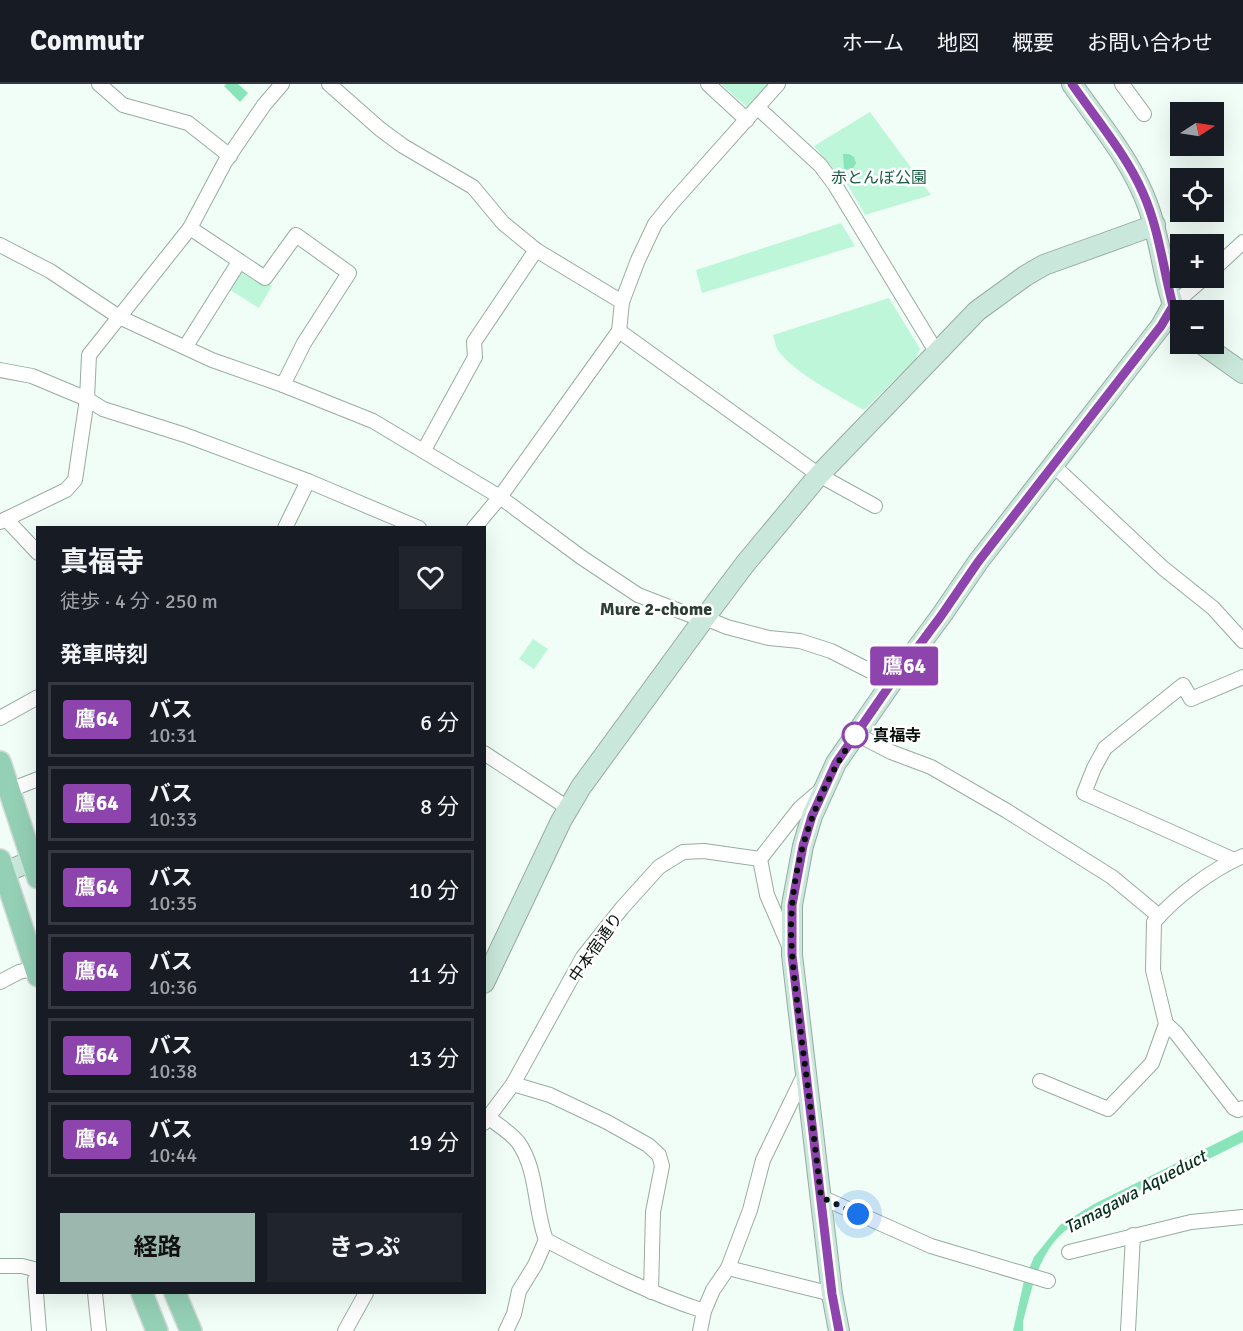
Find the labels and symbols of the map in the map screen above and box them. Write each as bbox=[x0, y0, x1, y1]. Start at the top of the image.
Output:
north arrow bbox=[1170, 102, 1224, 156]
park label: 赤とんぼ公園 bbox=[831, 168, 927, 188]
district label: Mure 2-chome bbox=[600, 598, 712, 620]
line badge: 鷹64 bbox=[870, 646, 938, 686]
marker: 真福寺 bbox=[842, 722, 868, 748]
place label: 真福寺 bbox=[873, 726, 921, 746]
street label: 中本宿通り bbox=[565, 909, 627, 986]
water label: Tamagawa Aqueduct bbox=[1060, 1144, 1212, 1239]
your location bbox=[843, 1199, 873, 1229]

